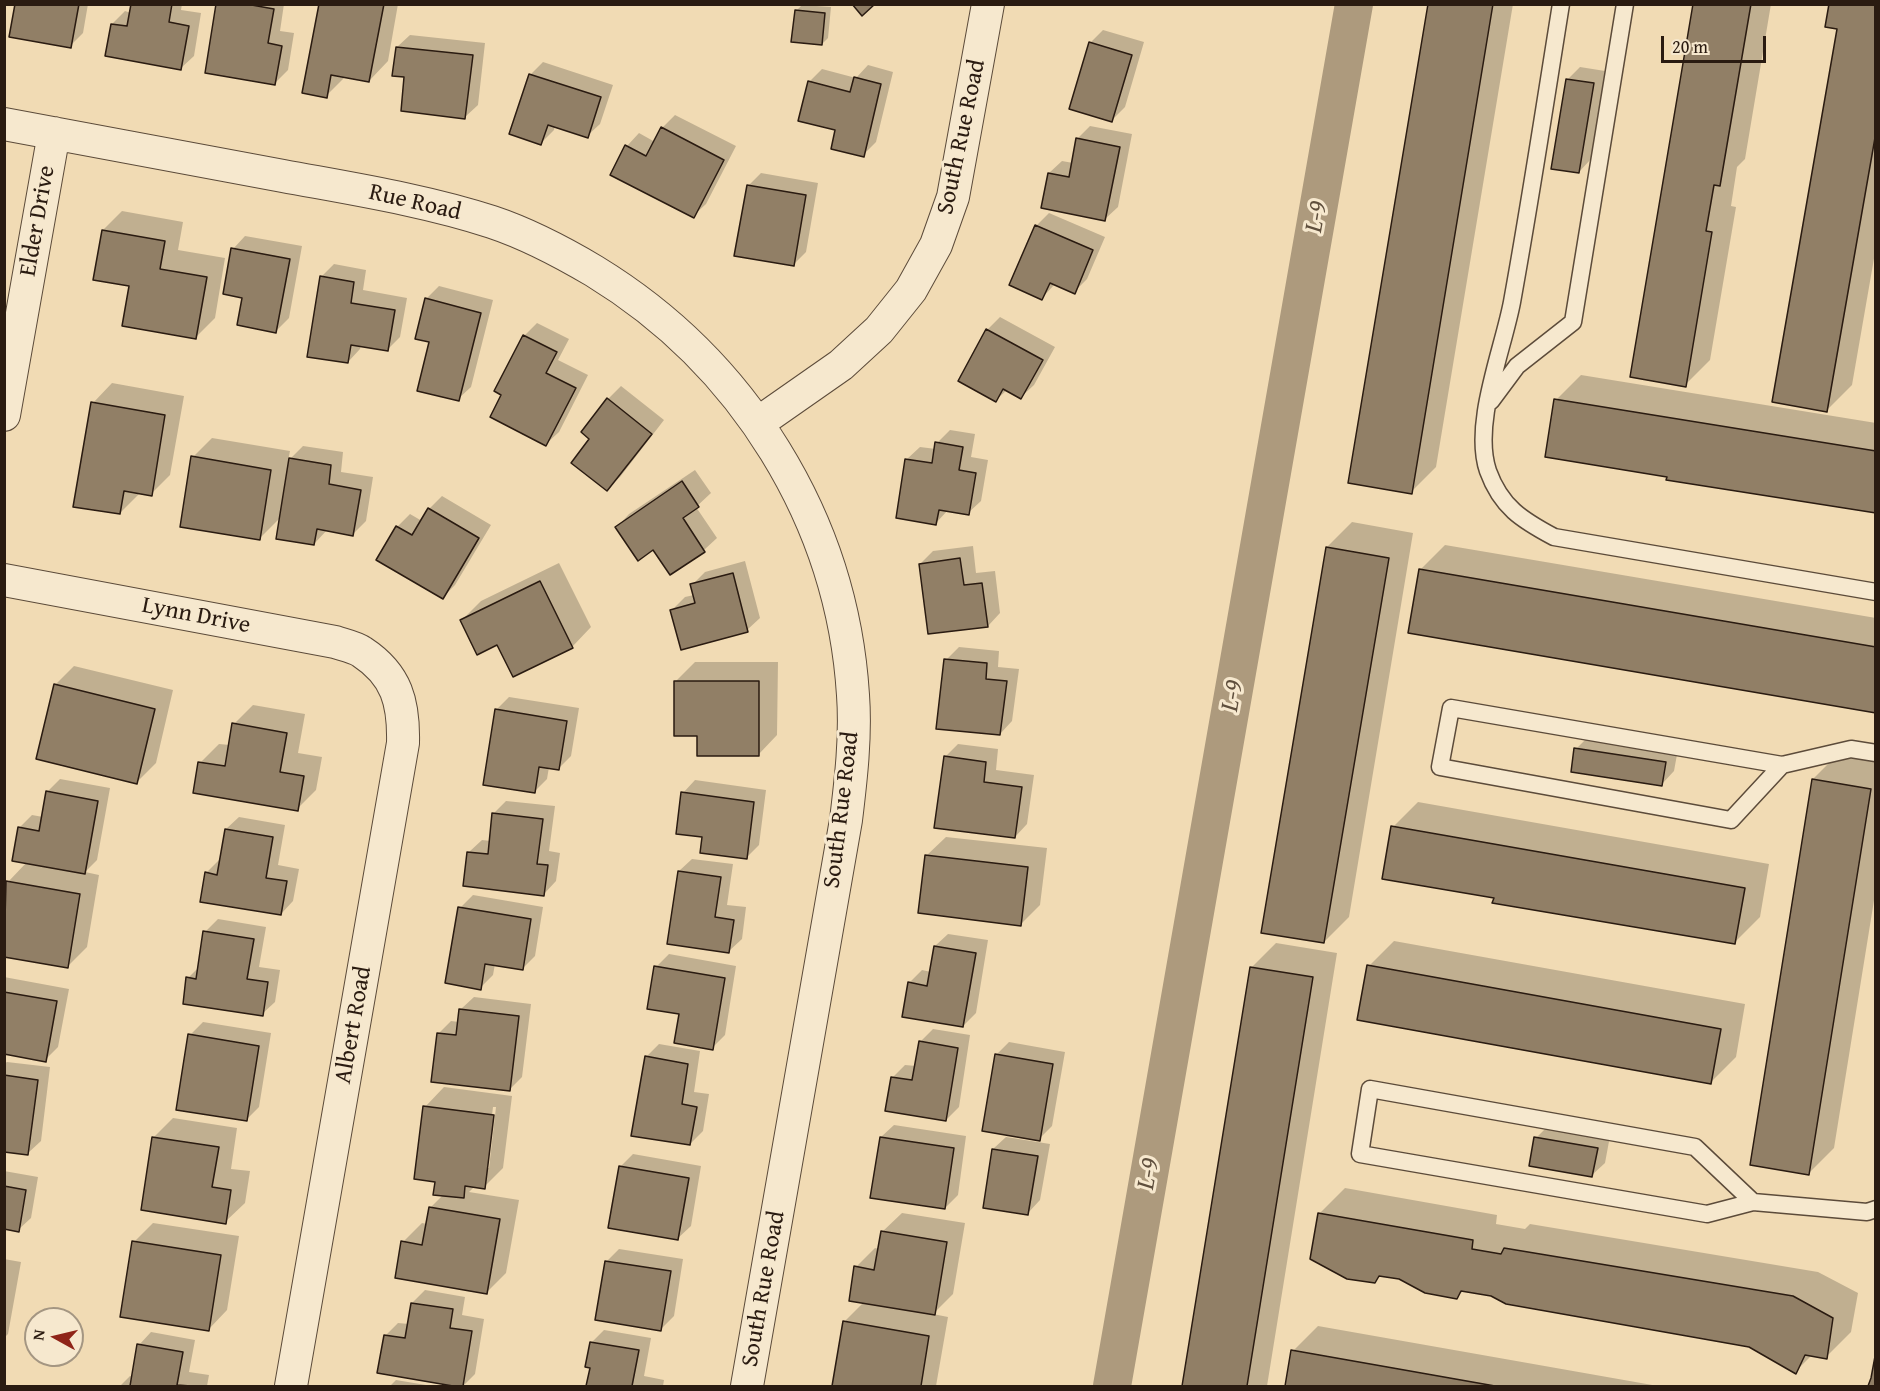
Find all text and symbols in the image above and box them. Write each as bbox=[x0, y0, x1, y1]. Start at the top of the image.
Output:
scale bar bbox=[1664, 24, 1769, 62]
text: 20 m bbox=[1672, 33, 1708, 60]
street label: South Rue Road bbox=[932, 57, 992, 217]
street label: Elder Drive bbox=[14, 163, 62, 279]
street label: Rue Road bbox=[366, 178, 464, 228]
water label: L-9 bbox=[1299, 199, 1335, 235]
street label: Lynn Drive bbox=[139, 591, 253, 641]
water label: L-9 bbox=[1215, 678, 1251, 714]
street label: South Rue Road bbox=[818, 730, 866, 890]
street label: Albert Road bbox=[330, 964, 378, 1086]
water label: L-9 bbox=[1131, 1156, 1167, 1192]
street label: South Rue Road bbox=[736, 1209, 792, 1369]
north arrow bbox=[24, 1307, 84, 1367]
text: N bbox=[26, 1328, 51, 1342]

